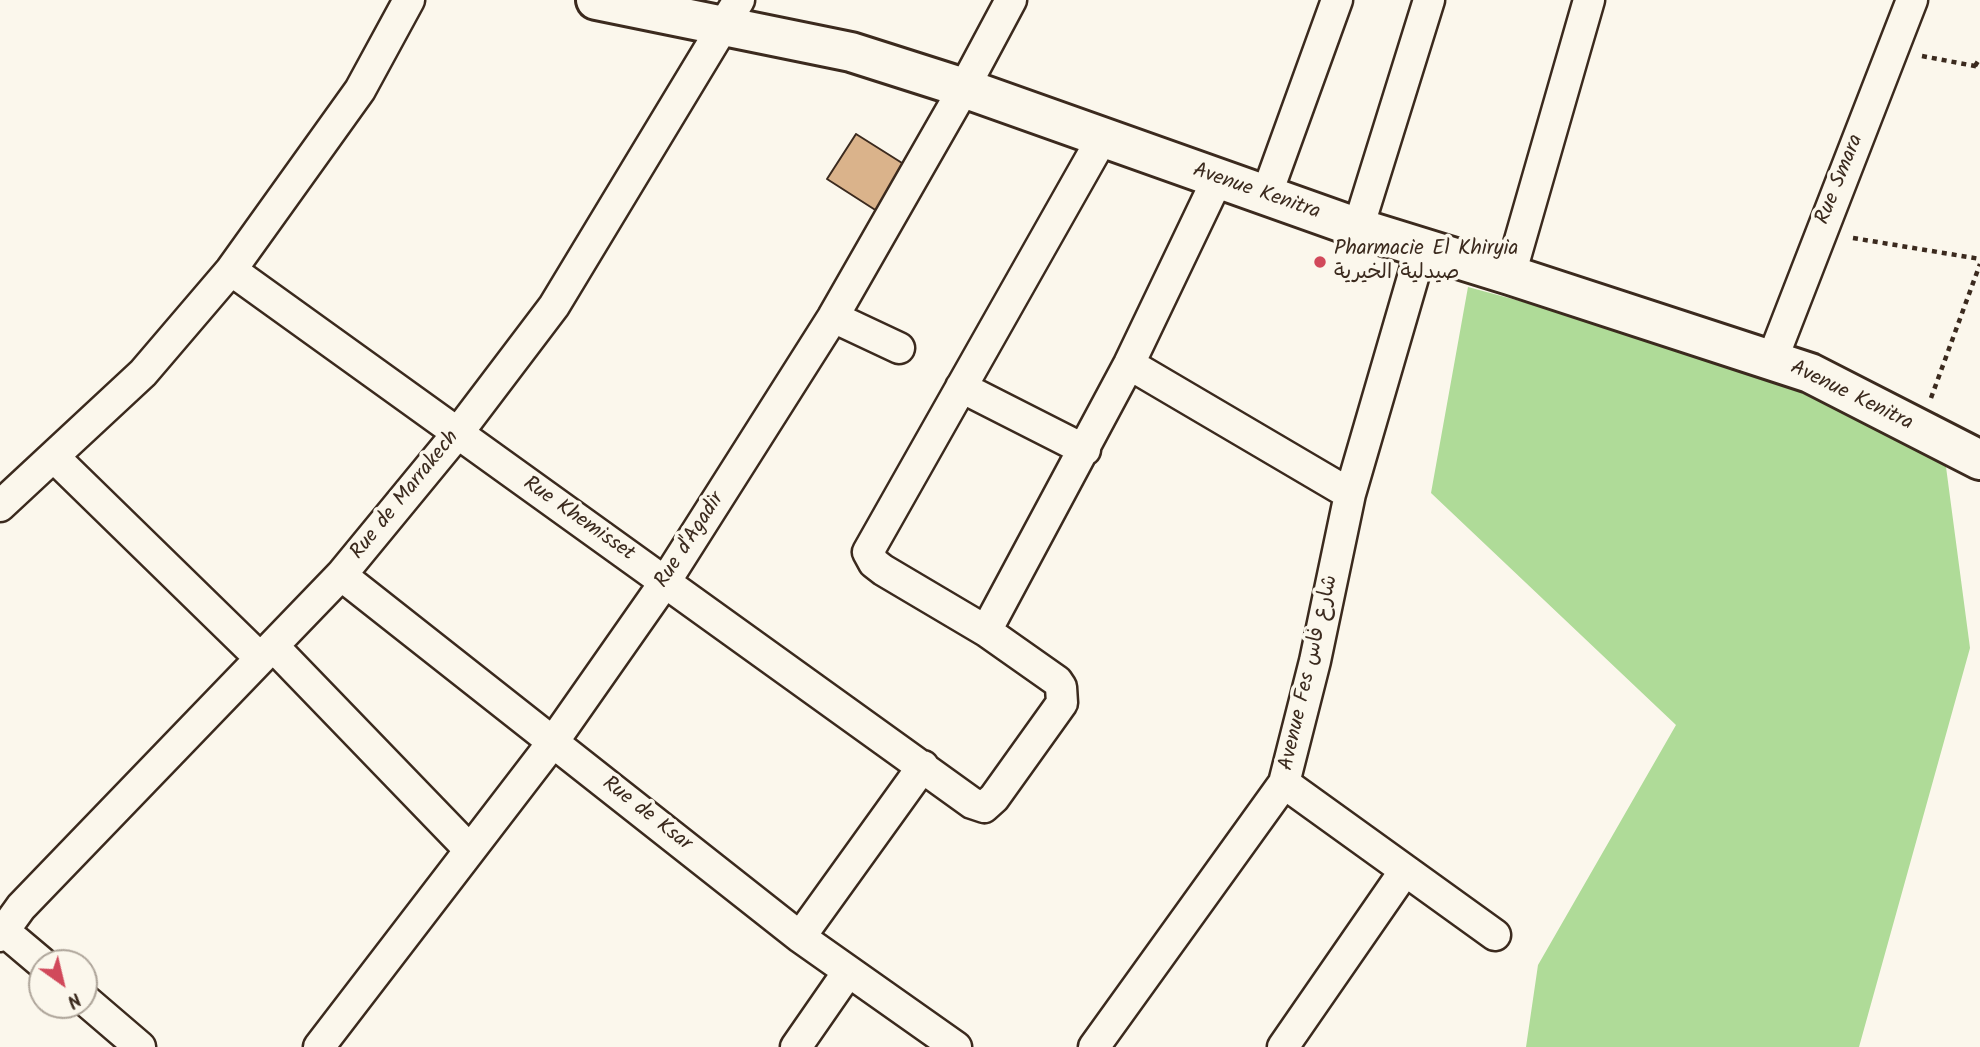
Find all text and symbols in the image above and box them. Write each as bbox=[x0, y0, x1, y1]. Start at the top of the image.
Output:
street label: Rue Smara bbox=[1812, 131, 1870, 229]
street label: Avenue Kenitra bbox=[1189, 159, 1323, 227]
place label: Pharmacie El Khiryia صيدلية الخيرية bbox=[1334, 237, 1518, 287]
marker: Pharmacie El Khiryia صيدلية الخيرية bbox=[1312, 254, 1328, 270]
street label: Avenue Kenitra bbox=[1786, 356, 1916, 438]
street label: Rue de Marrakech bbox=[346, 426, 466, 566]
street label: Rue Khemisset bbox=[517, 472, 639, 568]
street label: Rue d'Agadir bbox=[651, 489, 731, 593]
street label: Avenue Fes شارع فاس bbox=[1275, 573, 1345, 773]
street label: Rue de Ksar bbox=[596, 772, 696, 858]
north arrow bbox=[28, 949, 98, 1019]
text: N bbox=[60, 984, 87, 1016]

